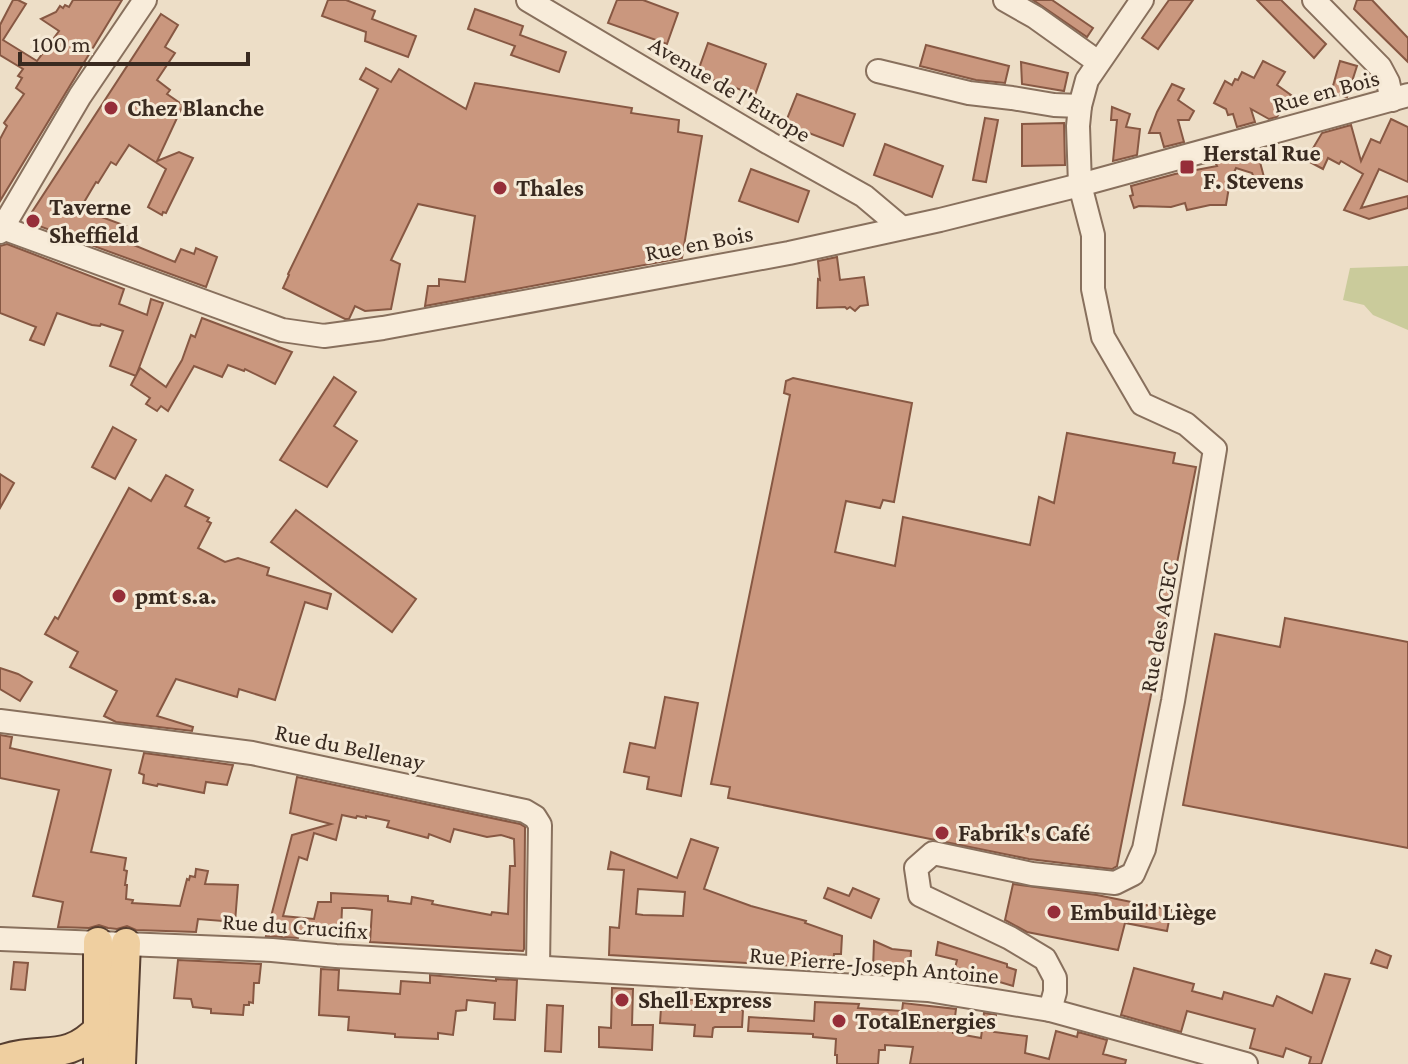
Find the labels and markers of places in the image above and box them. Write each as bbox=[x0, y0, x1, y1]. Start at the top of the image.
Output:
place label: Chez Blanche bbox=[127, 94, 264, 121]
marker: Chez Blanche bbox=[102, 99, 120, 117]
place label: Herstal Rue F. Stevens bbox=[1203, 139, 1321, 194]
marker: Herstal Rue F. Stevens bbox=[1178, 158, 1196, 176]
place label: Thales bbox=[516, 174, 584, 201]
marker: Thales bbox=[491, 179, 509, 197]
place label: Taverne Sheffield bbox=[49, 193, 139, 248]
marker: Taverne Sheffield bbox=[24, 212, 42, 230]
place label: pmt s.a. bbox=[135, 582, 217, 609]
marker: pmt s.a. bbox=[110, 587, 128, 605]
place label: Fabrik's Café bbox=[958, 819, 1090, 846]
marker: Fabrik's Café bbox=[933, 824, 951, 842]
place label: Embuild Liège bbox=[1070, 898, 1217, 925]
marker: Embuild Liège bbox=[1045, 903, 1063, 921]
place label: Shell Express bbox=[638, 986, 772, 1013]
marker: Shell Express bbox=[613, 991, 631, 1009]
place label: TotalEnergies bbox=[855, 1007, 996, 1034]
marker: TotalEnergies bbox=[830, 1012, 848, 1030]

